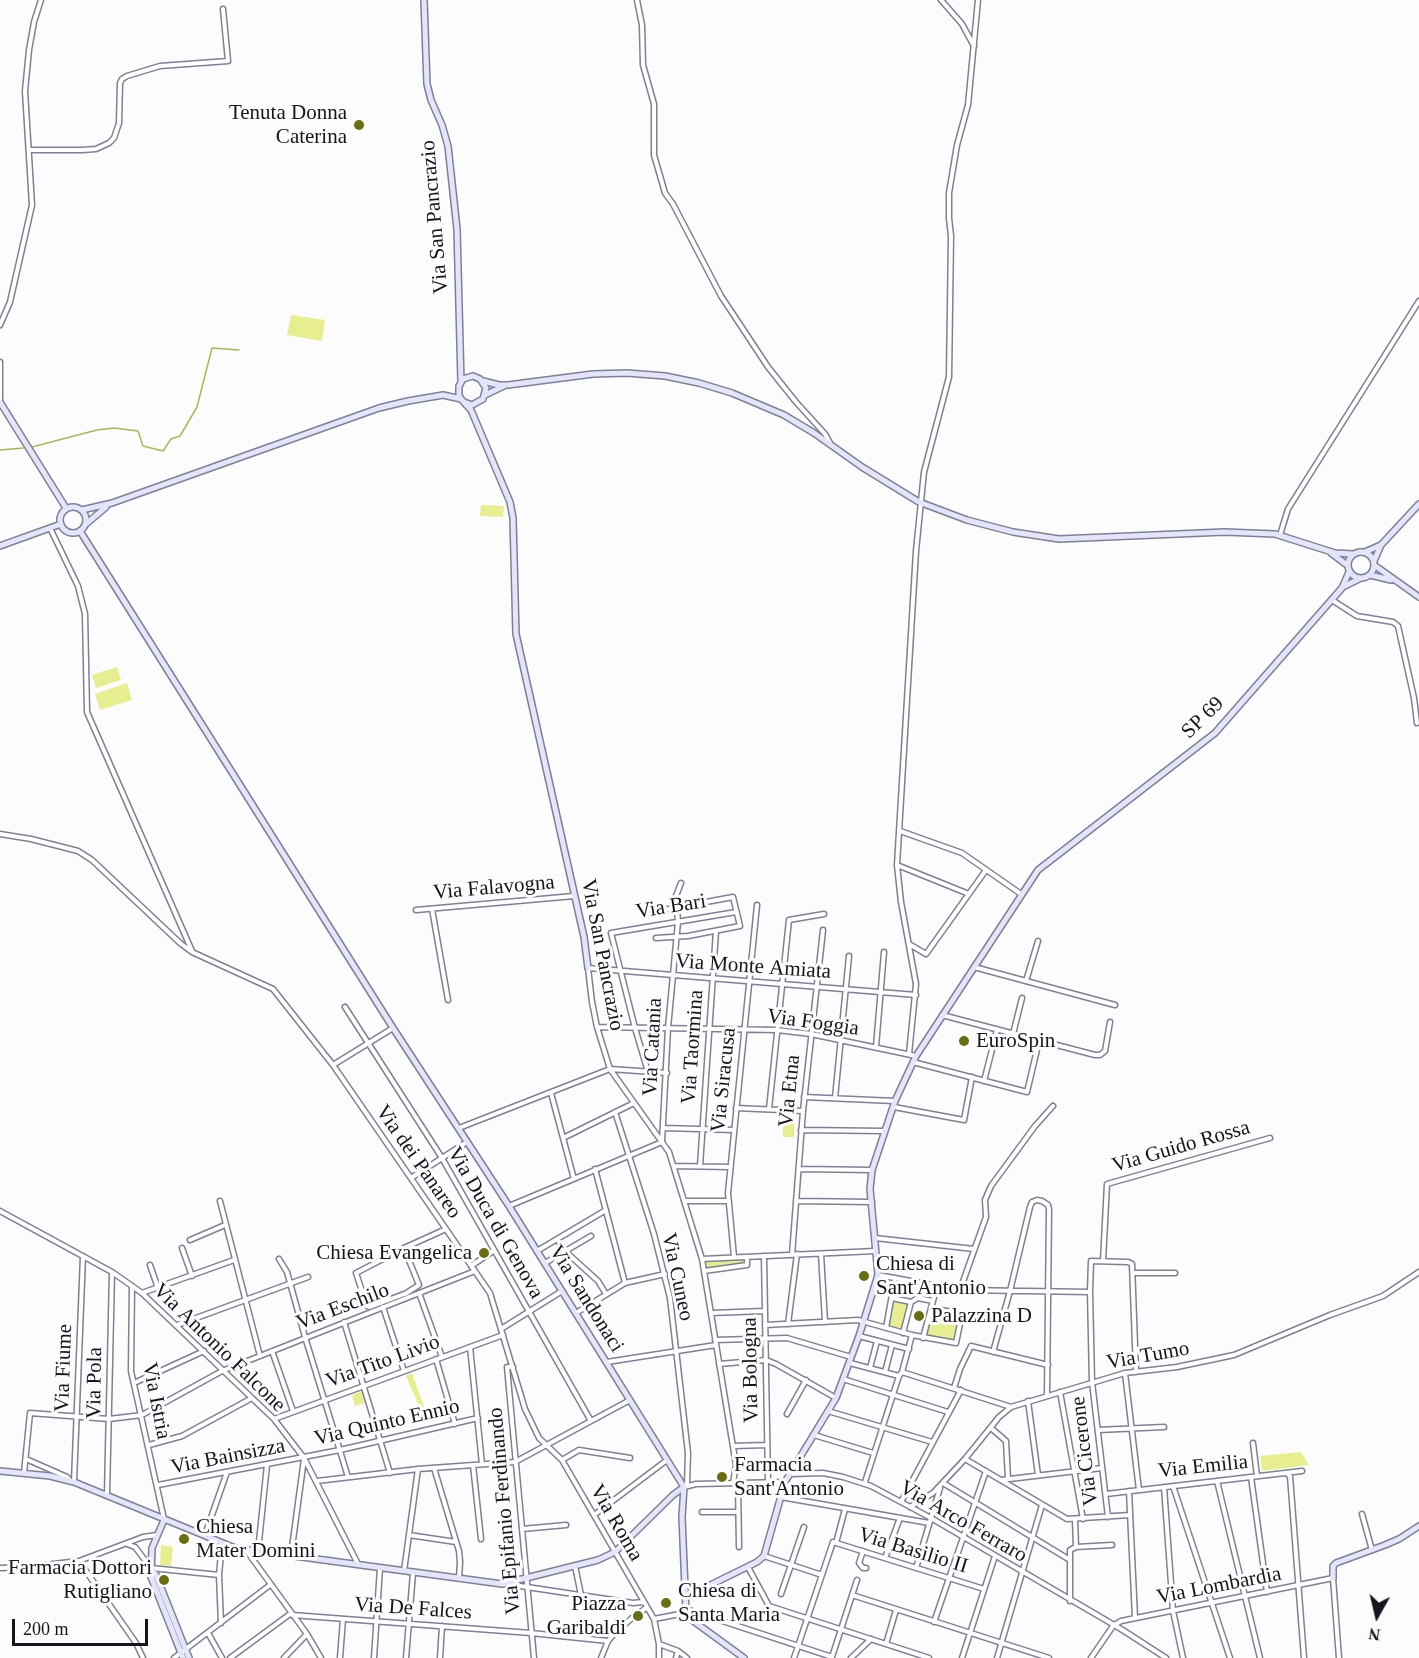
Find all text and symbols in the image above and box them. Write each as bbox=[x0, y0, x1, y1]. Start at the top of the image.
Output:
place label: Tenuta Donna Caterina bbox=[229, 100, 347, 150]
marker: Tenuta Donna Caterina bbox=[352, 118, 366, 132]
street label: Via San Pancrazio bbox=[416, 139, 454, 295]
street label: SP 69 bbox=[1176, 692, 1230, 744]
street label: Via Falavogna bbox=[432, 870, 556, 906]
street label: Via San Pancrazio bbox=[575, 877, 629, 1033]
street label: Via Bari bbox=[634, 889, 708, 925]
street label: Via Monte Amiata bbox=[674, 949, 832, 985]
street label: Via Taormina bbox=[676, 989, 710, 1105]
street label: Via Catania bbox=[638, 997, 668, 1097]
street label: Via Foggia bbox=[765, 1004, 861, 1042]
street label: Via Siracusa bbox=[706, 1026, 742, 1134]
place label: EuroSpin bbox=[976, 1028, 1055, 1054]
marker: EuroSpin bbox=[957, 1034, 971, 1048]
street label: Via Etna bbox=[774, 1053, 806, 1129]
street label: Via dei Panareo bbox=[370, 1100, 466, 1224]
street label: Via Guido Rossa bbox=[1109, 1115, 1253, 1179]
street label: Via Duca di Genova bbox=[441, 1143, 549, 1303]
street label: Via Cuneo bbox=[655, 1231, 699, 1323]
place label: Chiesa Evangelica bbox=[316, 1240, 472, 1266]
street label: Via Sandonaci bbox=[543, 1241, 629, 1357]
marker: Chiesa Evangelica bbox=[477, 1246, 491, 1260]
place label: Chiesa di Sant'Antonio bbox=[876, 1251, 986, 1301]
marker: Chiesa di Sant'Antonio bbox=[857, 1269, 871, 1283]
street label: Via Antonio Falcone bbox=[147, 1278, 291, 1418]
street label: Via Eschilo bbox=[293, 1278, 393, 1336]
place label: Palazzina D bbox=[931, 1303, 1032, 1329]
marker: Palazzina D bbox=[912, 1309, 926, 1323]
street label: Via Bologna bbox=[737, 1317, 765, 1423]
street label: Via Fiume bbox=[50, 1324, 78, 1412]
street label: Via Tito Livio bbox=[323, 1330, 443, 1394]
street label: Via Tumo bbox=[1105, 1336, 1191, 1376]
street label: Via Pola bbox=[82, 1347, 108, 1419]
street label: Via Istria bbox=[136, 1361, 176, 1441]
street label: Via Quinto Ennio bbox=[312, 1394, 462, 1452]
street label: Via Cicerone bbox=[1066, 1395, 1104, 1507]
street label: Via Epifanio Ferdinando bbox=[483, 1407, 527, 1615]
street label: Via Bainsizza bbox=[169, 1434, 287, 1480]
street label: Via Emilia bbox=[1157, 1450, 1249, 1484]
place label: Farmacia Sant'Antonio bbox=[734, 1452, 844, 1502]
marker: Farmacia Sant'Antonio bbox=[715, 1470, 729, 1484]
street label: Via Arco Ferraro bbox=[895, 1475, 1031, 1569]
street label: Via Roma bbox=[584, 1480, 648, 1566]
place label: Chiesa Mater Domini bbox=[196, 1514, 316, 1564]
street label: Via Basilio II bbox=[855, 1522, 971, 1580]
marker: Chiesa Mater Domini bbox=[177, 1532, 191, 1546]
place label: Farmacia Dottori Rutigliano bbox=[8, 1555, 152, 1605]
street label: Via Lombardia bbox=[1155, 1562, 1283, 1610]
marker: Farmacia Dottori Rutigliano bbox=[157, 1573, 171, 1587]
place label: Chiesa di Santa Maria bbox=[678, 1578, 780, 1628]
north arrow bbox=[1347, 1586, 1407, 1646]
place label: Piazza Garibaldi bbox=[547, 1591, 626, 1641]
street label: Via De Falces bbox=[353, 1592, 473, 1626]
marker: Chiesa di Santa Maria bbox=[659, 1596, 673, 1610]
scale bar bbox=[15, 1607, 152, 1645]
marker: Piazza Garibaldi bbox=[631, 1609, 645, 1623]
text: 200 m bbox=[23, 1619, 69, 1639]
text: N bbox=[1368, 1625, 1381, 1644]

